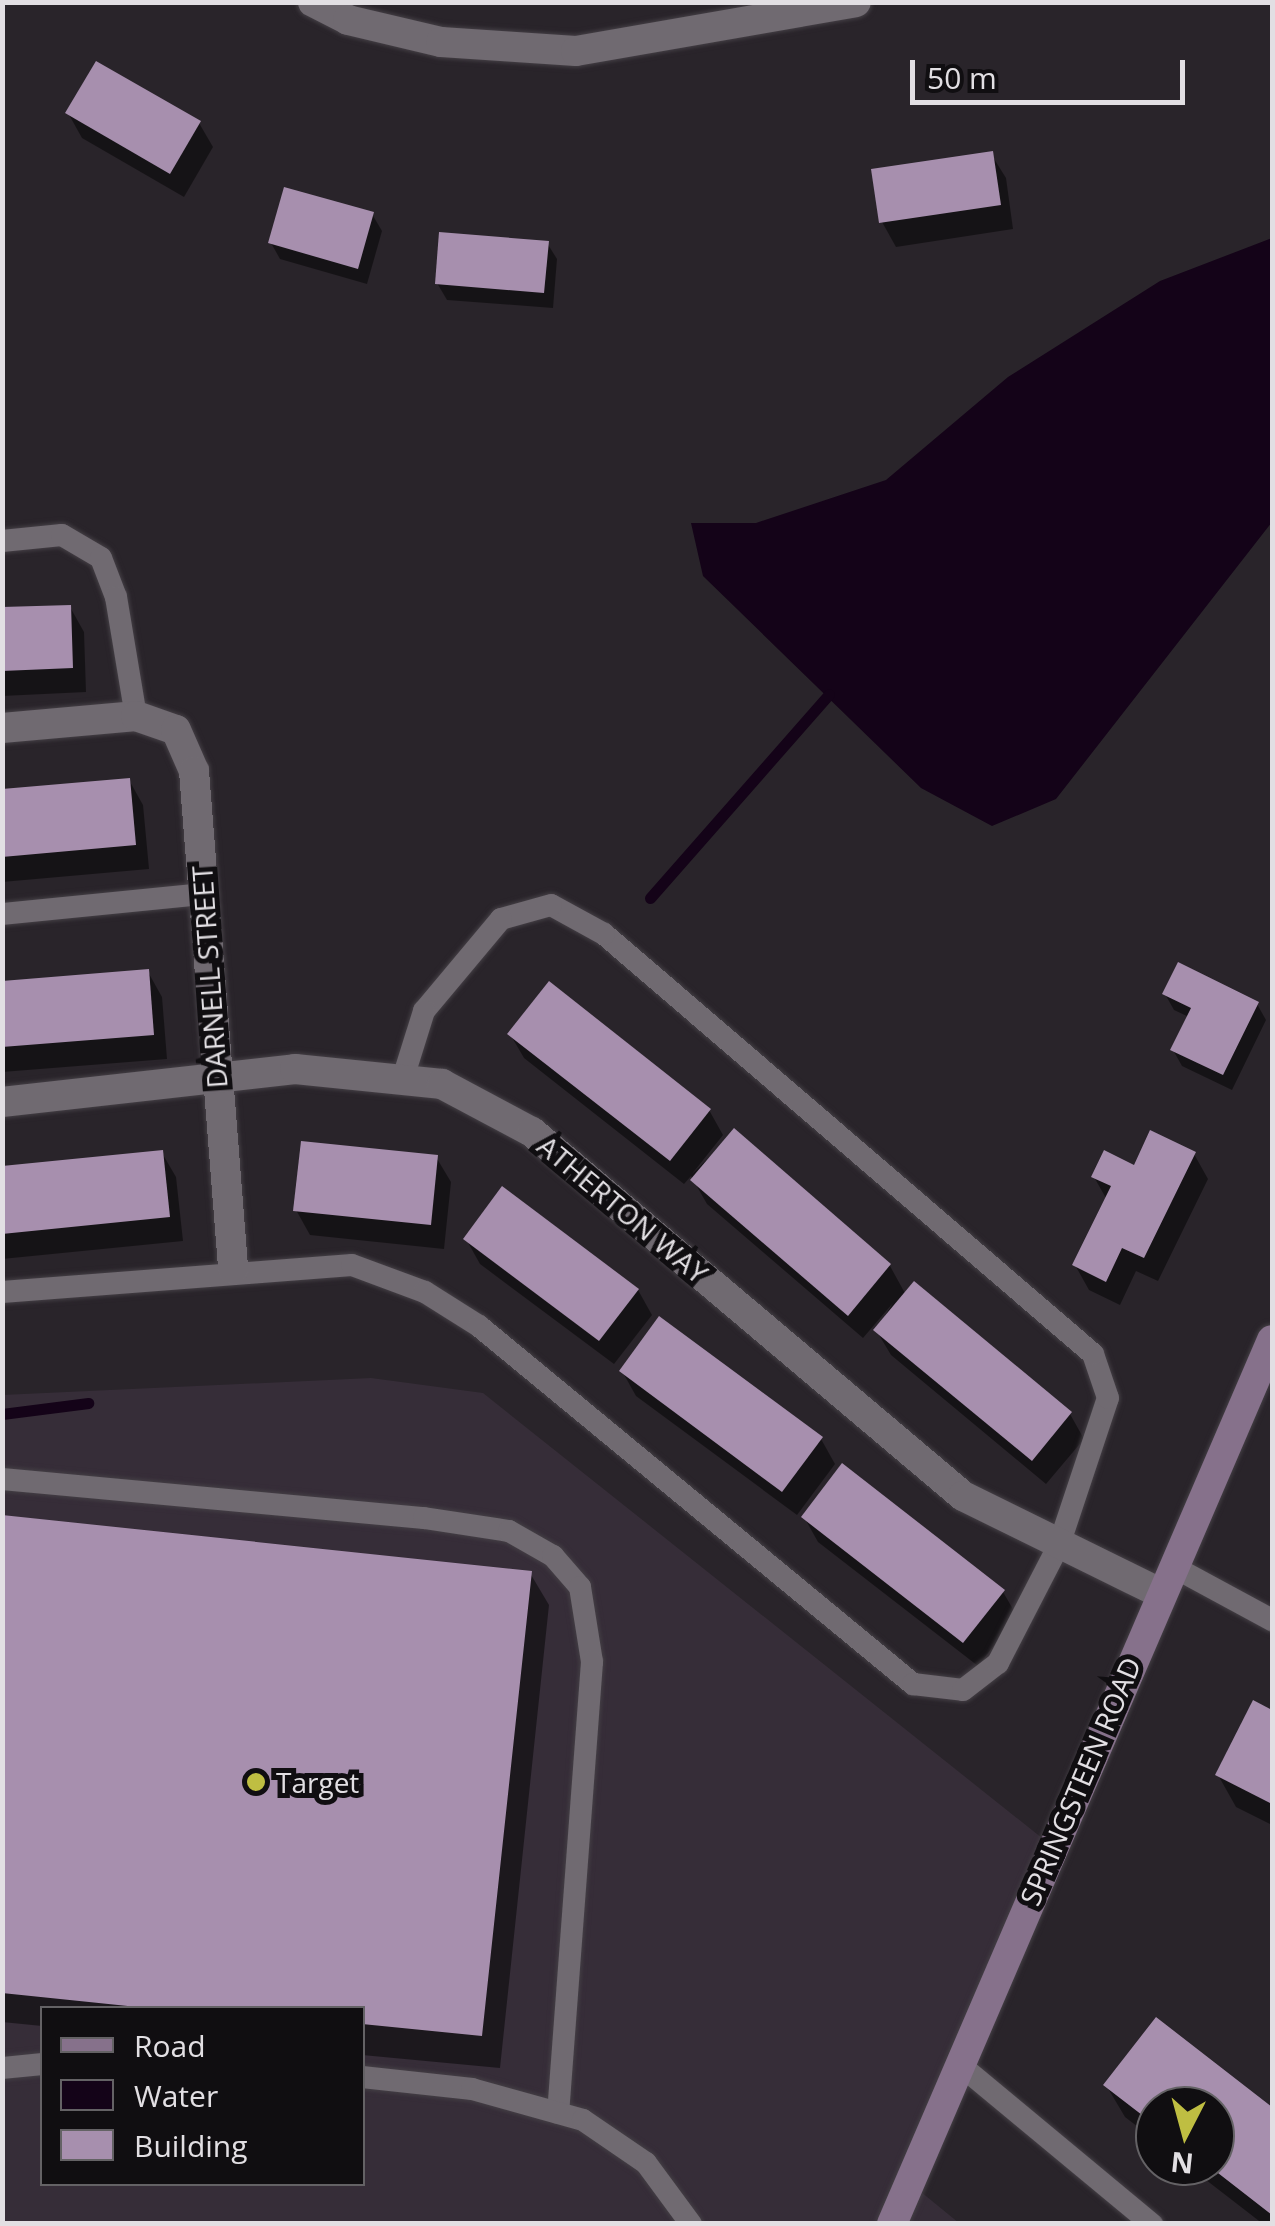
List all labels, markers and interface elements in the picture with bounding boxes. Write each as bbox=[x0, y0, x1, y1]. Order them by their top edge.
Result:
scale bar bbox=[915, 40, 1190, 102]
text: 50 m bbox=[927, 57, 997, 98]
street label: DARNELL STREET bbox=[184, 865, 234, 1089]
street label: ATHERTON WAY bbox=[531, 1128, 715, 1290]
street label: SPRINGSTEEN ROAD bbox=[1013, 1652, 1147, 1910]
place label: Target bbox=[276, 1765, 359, 1799]
marker: Target bbox=[245, 1771, 267, 1793]
legend bbox=[40, 2006, 365, 2186]
text: Road bbox=[134, 2025, 206, 2066]
text: Water bbox=[134, 2075, 218, 2116]
north arrow bbox=[1135, 2086, 1235, 2186]
text: Building bbox=[134, 2125, 248, 2166]
text: N bbox=[1169, 2144, 1195, 2184]

